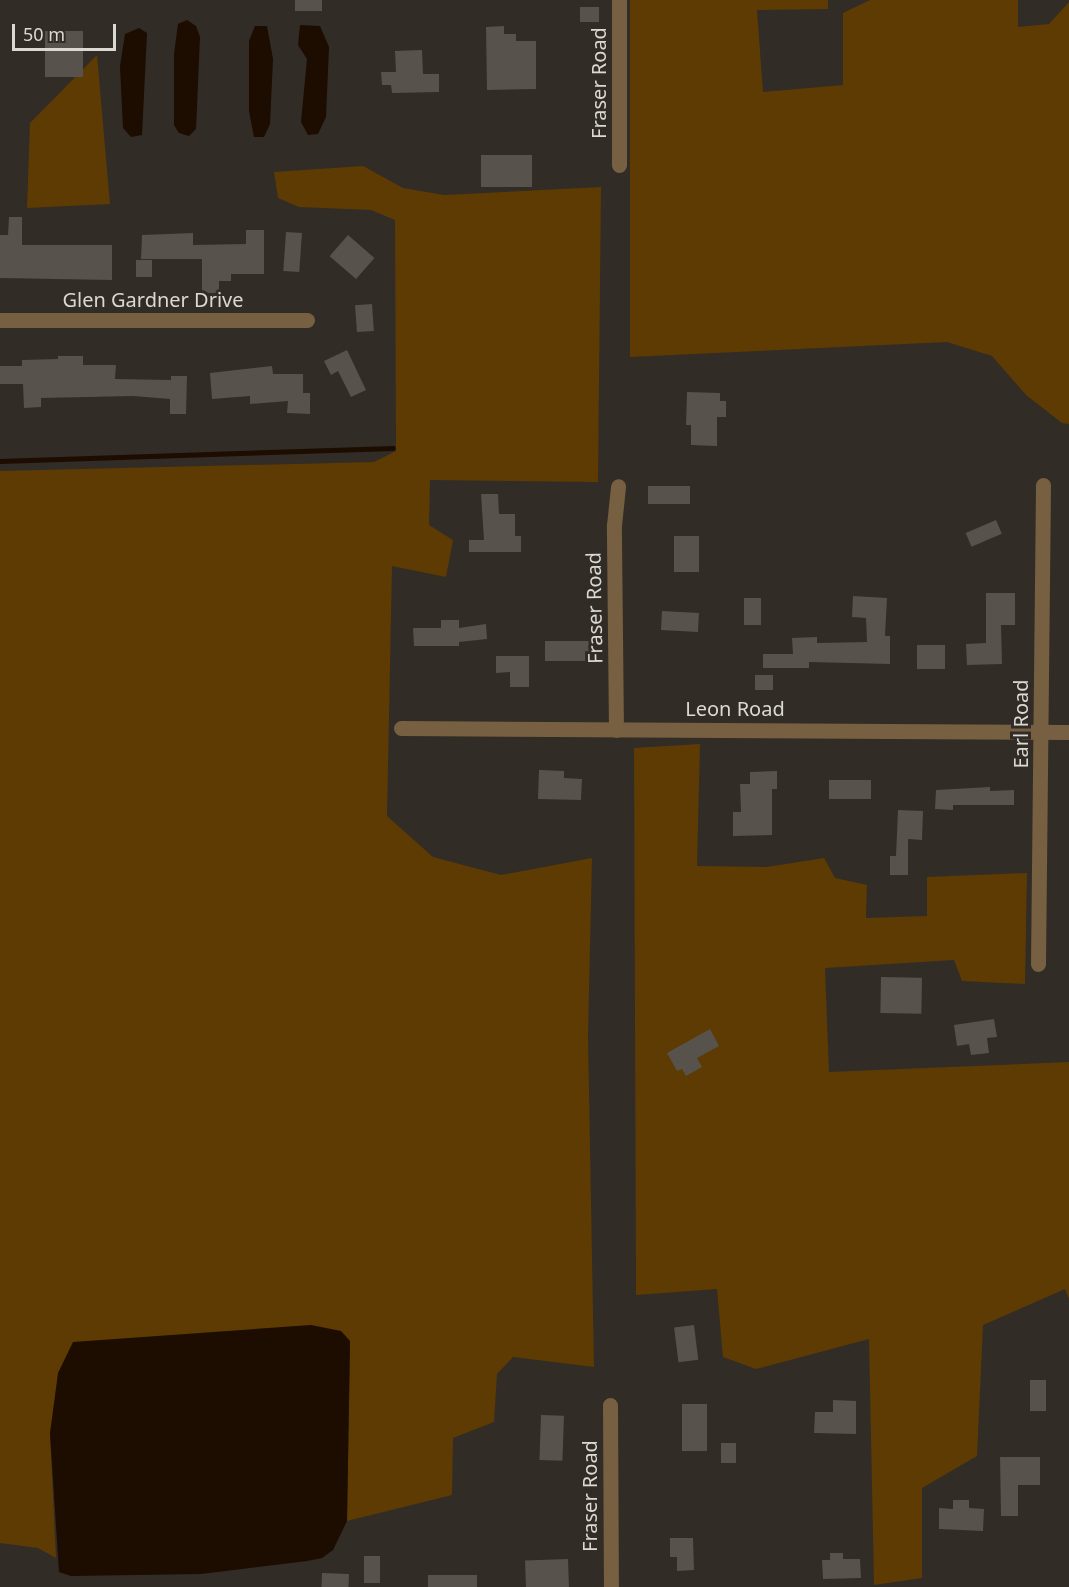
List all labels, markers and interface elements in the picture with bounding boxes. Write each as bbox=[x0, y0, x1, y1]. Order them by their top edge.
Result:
scale bar bbox=[15, 12, 118, 50]
text: 50 m bbox=[23, 22, 65, 46]
street label: Fraser Road bbox=[586, 27, 610, 139]
street label: Glen Gardner Drive bbox=[62, 287, 244, 311]
street label: Fraser Road bbox=[581, 552, 607, 664]
street label: Earl Road bbox=[1008, 679, 1032, 769]
street label: Leon Road bbox=[685, 696, 785, 720]
street label: Fraser Road bbox=[577, 1440, 601, 1552]

